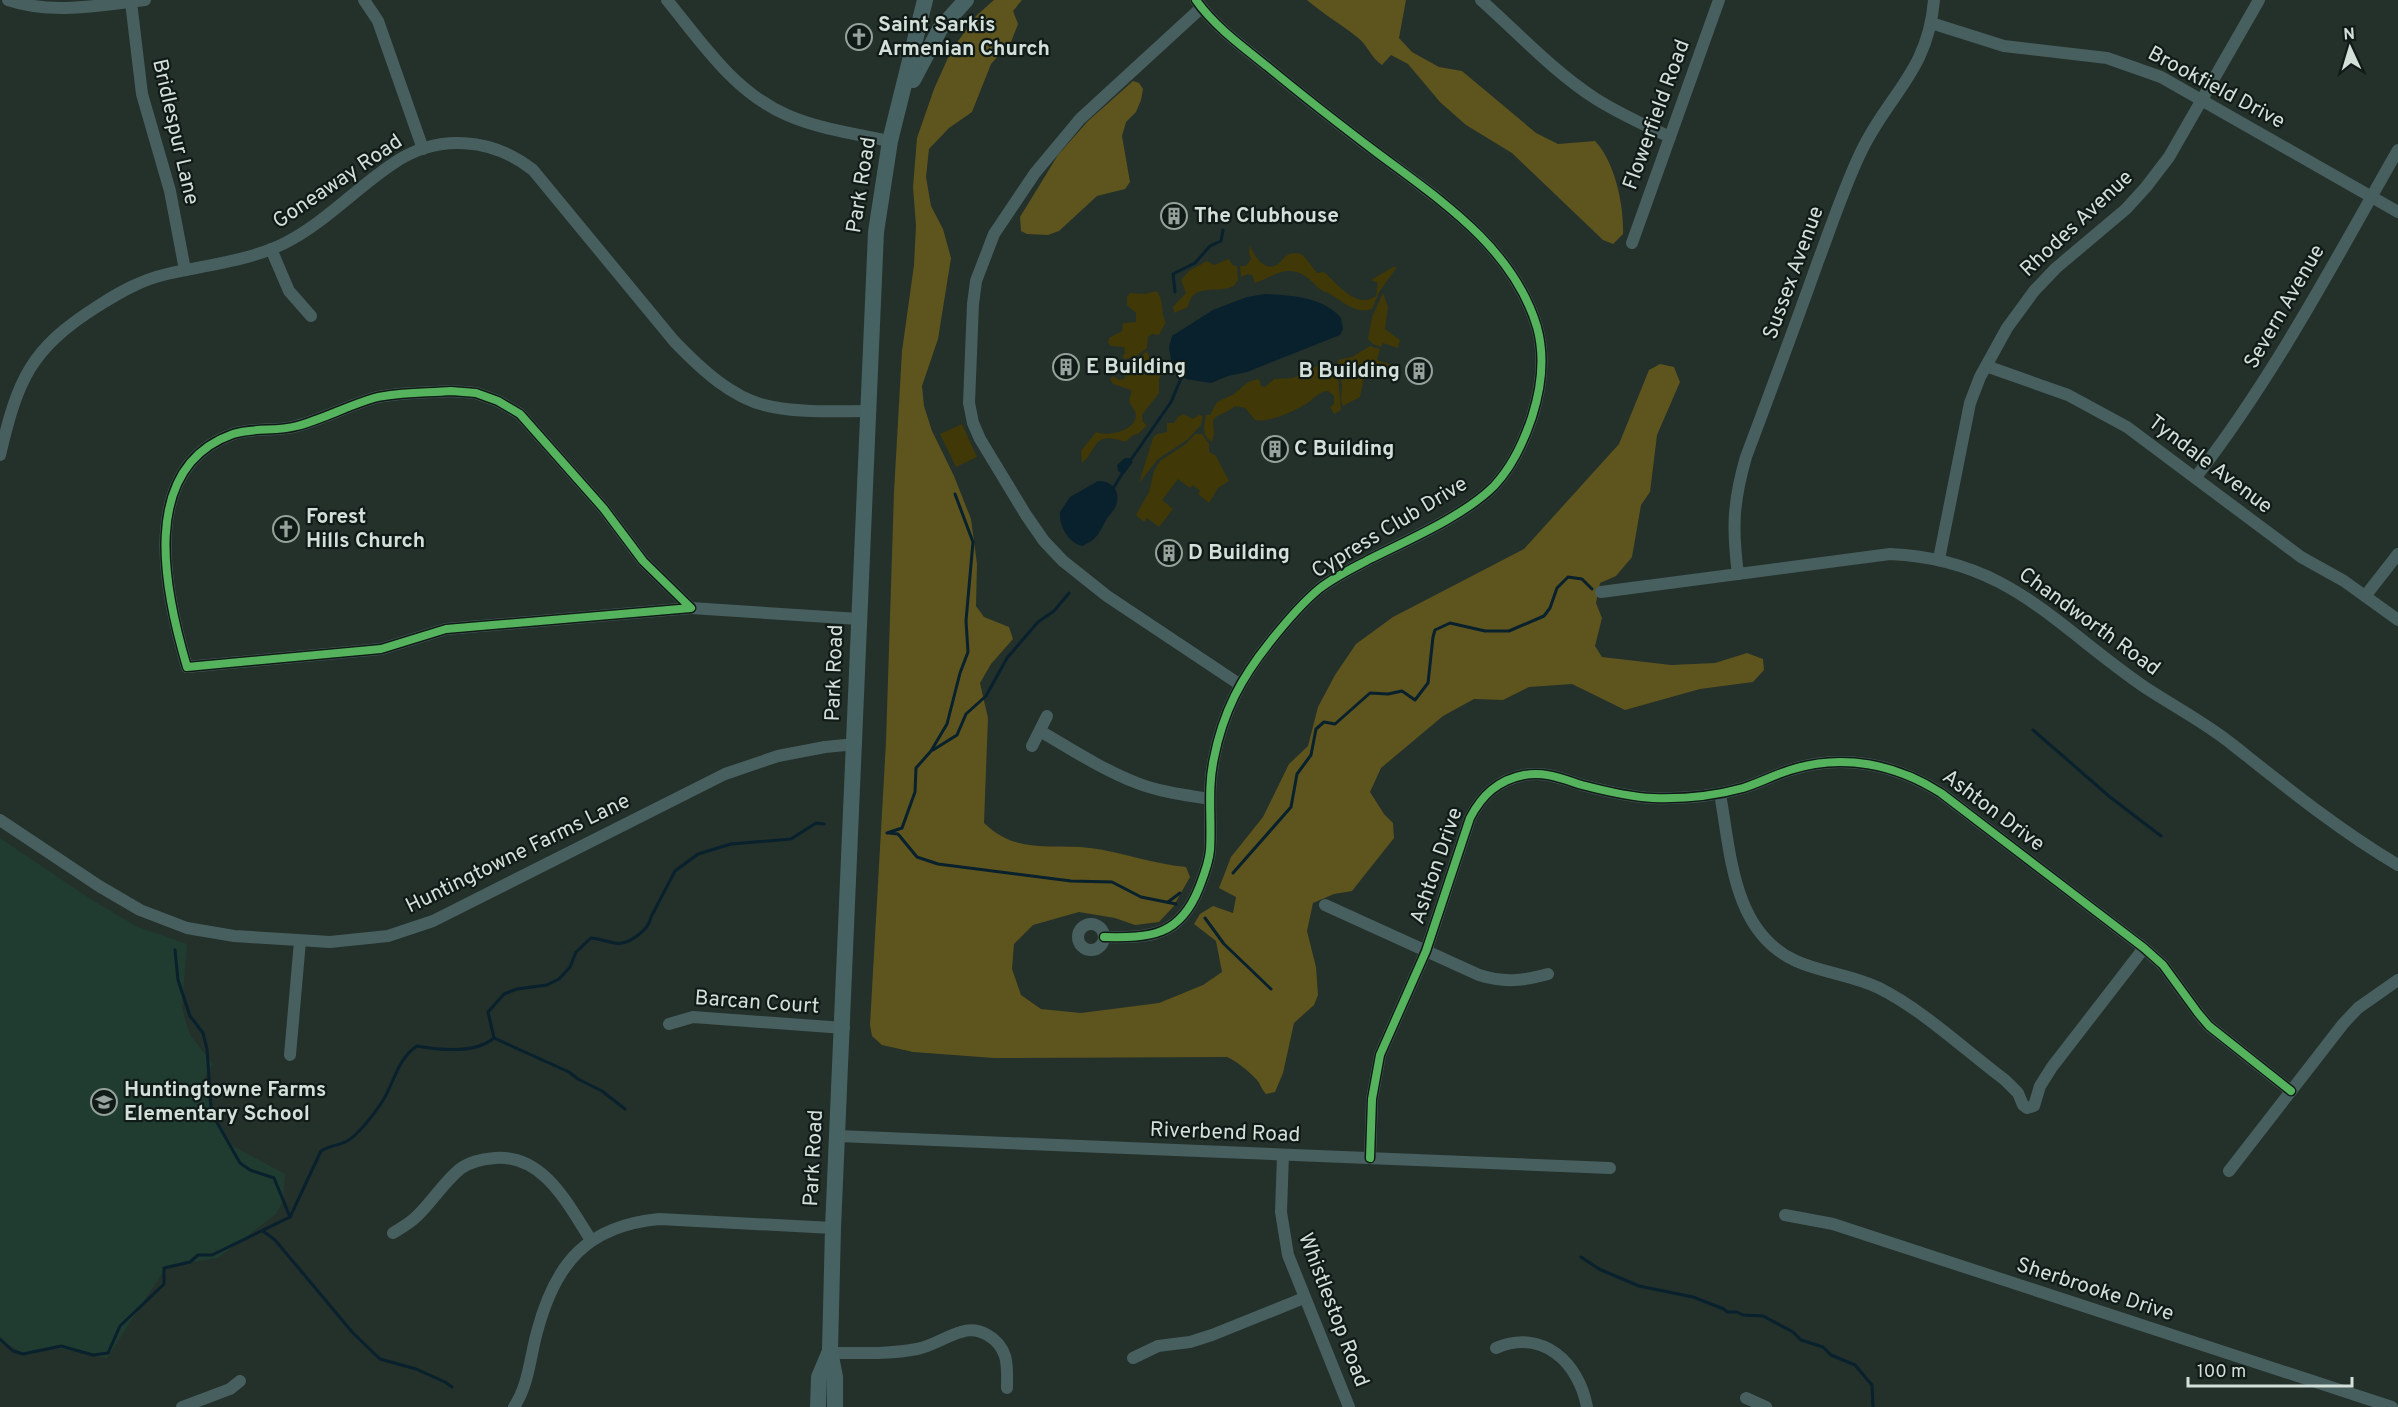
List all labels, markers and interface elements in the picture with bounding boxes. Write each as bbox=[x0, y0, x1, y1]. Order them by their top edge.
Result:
place label: Saint Sarkis Armenian Church bbox=[878, 12, 1050, 63]
north arrow bbox=[2320, 18, 2380, 78]
church icon: Saint Sarkis Armenian Church bbox=[844, 22, 874, 52]
text: N bbox=[2343, 25, 2356, 45]
street label: Flowerfield Road bbox=[1617, 36, 1697, 194]
street label: Brookfield Drive bbox=[2143, 40, 2289, 136]
street label: Bridlespur Lane bbox=[145, 56, 205, 208]
street label: Goneaway Road bbox=[268, 129, 408, 235]
street label: Park Road bbox=[841, 135, 883, 235]
street label: Rhodes Avenue bbox=[2015, 165, 2139, 283]
building icon: The Clubhouse bbox=[1159, 201, 1189, 231]
place label: The Clubhouse bbox=[1194, 203, 1339, 230]
street label: Sussex Avenue bbox=[1757, 203, 1831, 343]
street label: Severn Avenue bbox=[2238, 240, 2332, 374]
building icon: E Building bbox=[1051, 352, 1081, 382]
place label: E Building bbox=[1086, 354, 1186, 381]
building icon: B Building bbox=[1404, 356, 1434, 386]
place label: B Building bbox=[1299, 358, 1400, 385]
street label: Tyndale Avenue bbox=[2142, 409, 2278, 521]
building icon: C Building bbox=[1260, 434, 1290, 464]
place label: C Building bbox=[1294, 436, 1394, 463]
street label: Cypress Club Drive bbox=[1307, 471, 1473, 585]
place label: Forest Hills Church bbox=[306, 504, 425, 555]
church icon: Forest Hills Church bbox=[271, 514, 301, 544]
building icon: D Building bbox=[1154, 538, 1184, 568]
place label: D Building bbox=[1188, 540, 1290, 567]
street label: Chandworth Road bbox=[2013, 562, 2165, 682]
street label: Park Road bbox=[820, 624, 850, 722]
street label: Ashton Drive bbox=[1936, 764, 2050, 858]
street label: Huntingtowne Farms Lane bbox=[401, 788, 635, 920]
street label: Ashton Drive bbox=[1404, 804, 1470, 928]
street label: Barcan Court bbox=[694, 985, 820, 1021]
place label: Huntingtowne Farms Elementary School bbox=[124, 1077, 326, 1128]
school or university icon: Huntingtowne Farms Elementary School bbox=[89, 1087, 119, 1117]
street label: Park Road bbox=[798, 1109, 830, 1207]
street label: Riverbend Road bbox=[1149, 1117, 1301, 1149]
street label: Whistlestop Road bbox=[1291, 1229, 1375, 1391]
street label: Sherbrooke Drive bbox=[2013, 1252, 2177, 1328]
scale bar bbox=[2188, 1350, 2352, 1388]
text: 100 m bbox=[2197, 1361, 2246, 1384]

